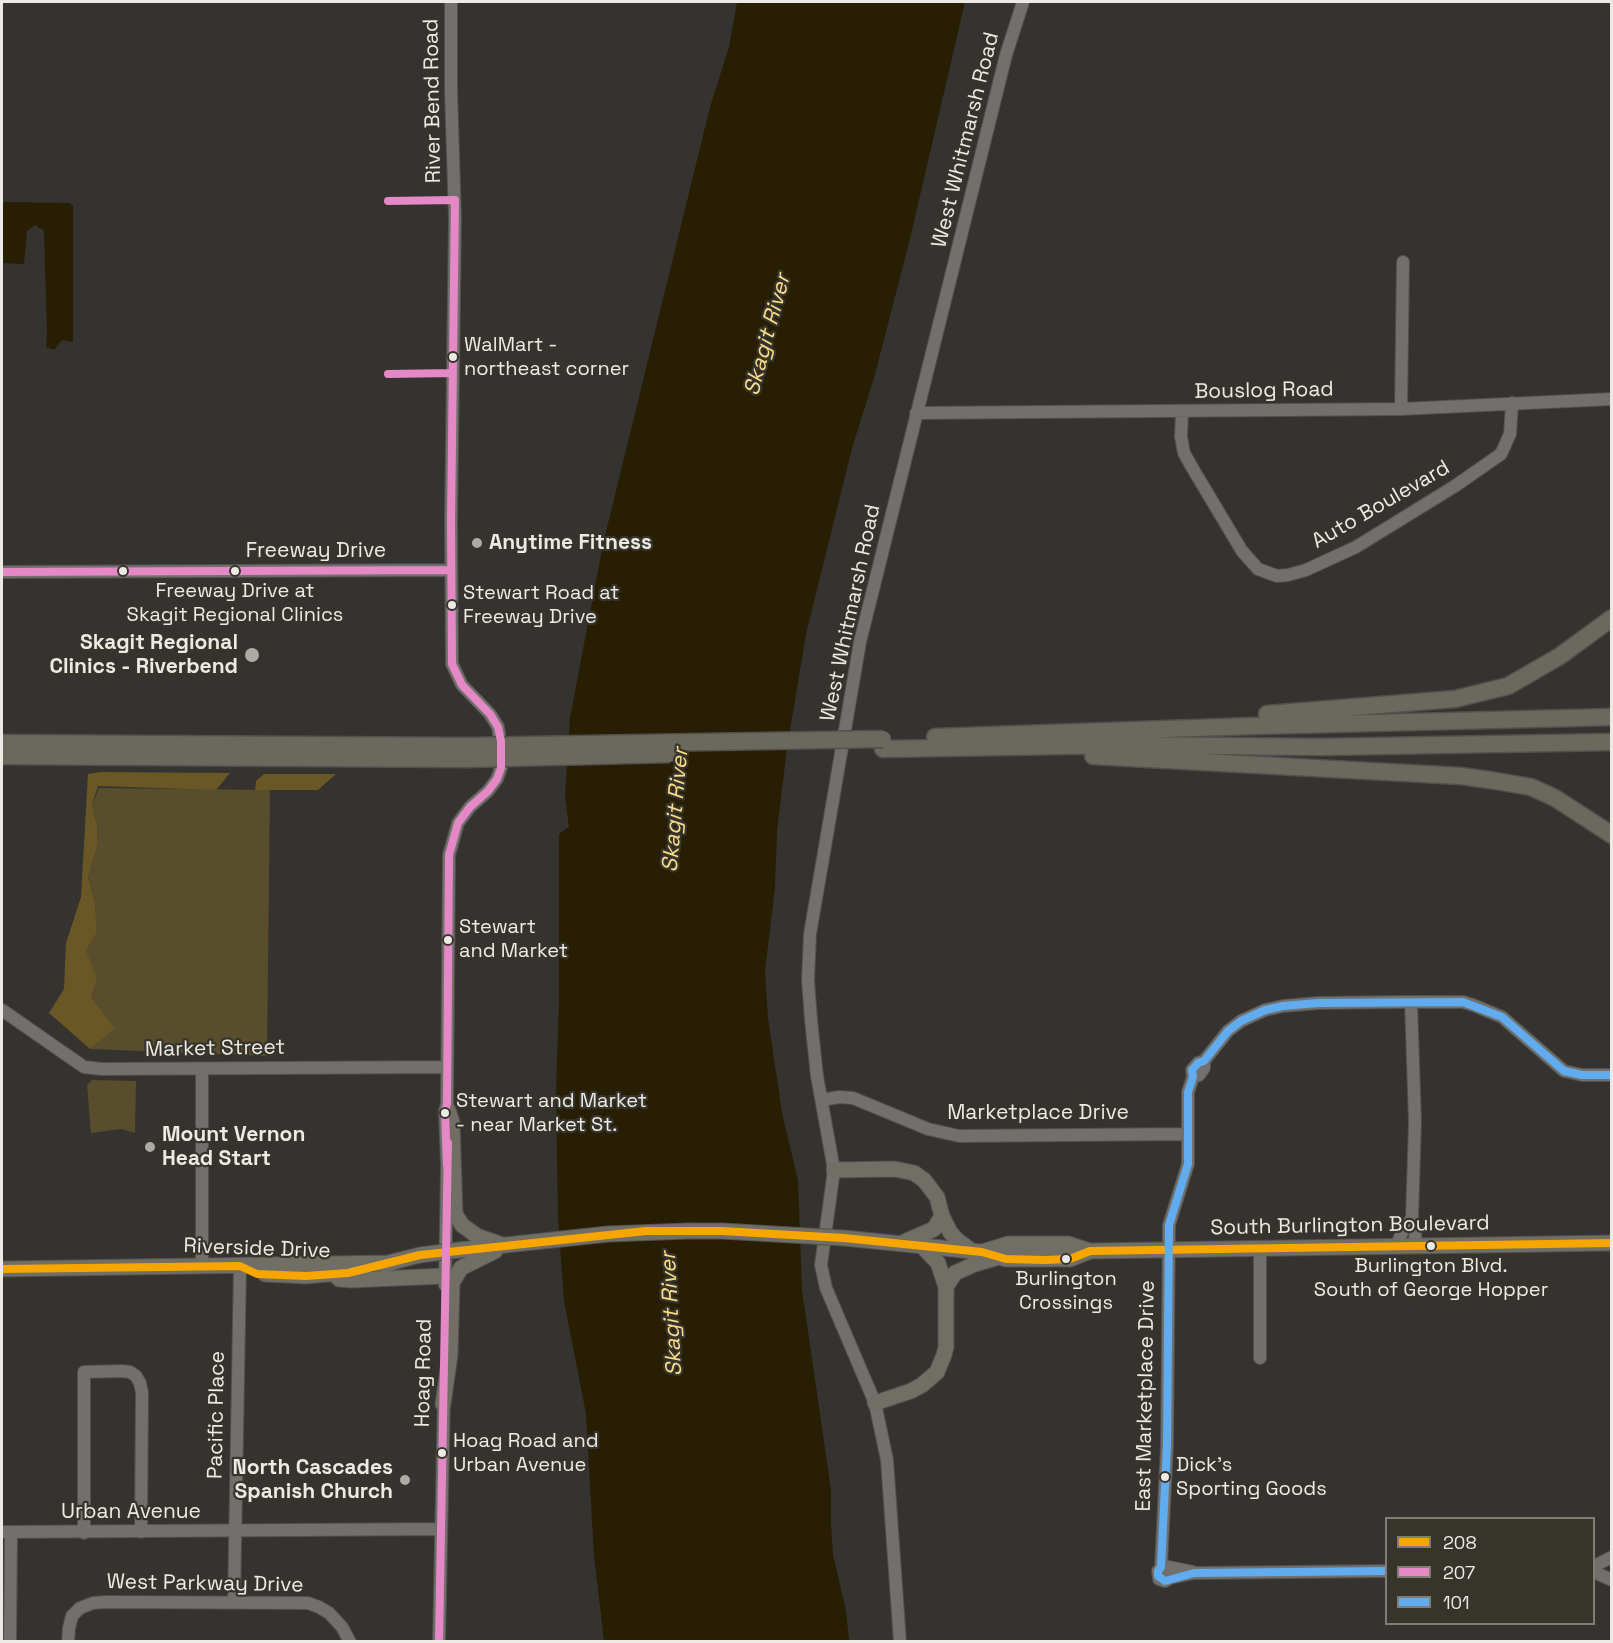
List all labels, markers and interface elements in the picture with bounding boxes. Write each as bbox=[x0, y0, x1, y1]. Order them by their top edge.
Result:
street label: River Bend Road bbox=[419, 18, 447, 184]
street label: West Whitmarsh Road bbox=[927, 30, 1005, 250]
water label: Skagit River bbox=[739, 271, 797, 399]
place label: WalMart - northeast corner bbox=[464, 334, 629, 381]
marker: WalMart - northeast corner bbox=[447, 351, 459, 363]
street label: Bouslog Road bbox=[1194, 377, 1334, 405]
street label: Auto Boulevard bbox=[1308, 455, 1454, 555]
street label: West Whitmarsh Road bbox=[816, 502, 886, 724]
place label: Anytime Fitness bbox=[489, 530, 652, 556]
marker: Anytime Fitness bbox=[470, 536, 484, 550]
street label: Freeway Drive bbox=[246, 538, 386, 564]
unlabelled marker bbox=[117, 565, 129, 577]
marker: Freeway Drive at Skagit Regional Clinics bbox=[229, 565, 241, 577]
place label: Freeway Drive at Skagit Regional Clinics bbox=[127, 580, 343, 627]
place label: Stewart Road at Freeway Drive bbox=[463, 582, 619, 629]
marker: Stewart Road at Freeway Drive bbox=[446, 599, 458, 611]
place label: Skagit Regional Clinics - Riverbend bbox=[49, 630, 238, 680]
marker: Skagit Regional Clinics - Riverbend bbox=[243, 646, 261, 664]
water label: Skagit River bbox=[657, 747, 695, 873]
place label: Stewart and Market bbox=[459, 916, 568, 963]
marker: Stewart and Market bbox=[442, 934, 454, 946]
street label: Market Street bbox=[145, 1035, 285, 1063]
place label: Stewart and Market - near Market St. bbox=[456, 1090, 647, 1137]
street label: Marketplace Drive bbox=[947, 1100, 1129, 1126]
marker: Stewart and Market - near Market St. bbox=[439, 1107, 451, 1119]
place label: Mount Vernon Head Start bbox=[162, 1122, 305, 1172]
marker: Mount Vernon Head Start bbox=[143, 1140, 157, 1154]
street label: South Burlington Boulevard bbox=[1210, 1211, 1490, 1241]
street label: Riverside Drive bbox=[183, 1234, 331, 1264]
marker: Burlington Blvd. South of George Hopper bbox=[1425, 1240, 1437, 1252]
water label: Skagit River bbox=[656, 1251, 688, 1377]
marker: Burlington Crossings bbox=[1060, 1253, 1072, 1265]
place label: Burlington Blvd. South of George Hopper bbox=[1314, 1255, 1548, 1302]
place label: Burlington Crossings bbox=[1015, 1268, 1117, 1315]
street label: East Marketplace Drive bbox=[1131, 1280, 1161, 1512]
street label: Hoag Road bbox=[410, 1318, 438, 1428]
street label: Pacific Place bbox=[203, 1351, 231, 1479]
place label: Hoag Road and Urban Avenue bbox=[453, 1430, 599, 1477]
marker: Hoag Road and Urban Avenue bbox=[436, 1447, 448, 1459]
place label: Dick's Sporting Goods bbox=[1176, 1454, 1327, 1501]
place label: North Cascades Spanish Church bbox=[233, 1455, 393, 1505]
marker: Dick's Sporting Goods bbox=[1159, 1471, 1171, 1483]
marker: North Cascades Spanish Church bbox=[398, 1473, 412, 1487]
street label: Urban Avenue bbox=[61, 1499, 201, 1525]
legend bbox=[1385, 1517, 1595, 1625]
text: 208 bbox=[1443, 1531, 1477, 1554]
text: 207 bbox=[1443, 1561, 1475, 1584]
street label: West Parkway Drive bbox=[106, 1570, 304, 1598]
text: 101 bbox=[1443, 1591, 1470, 1614]

